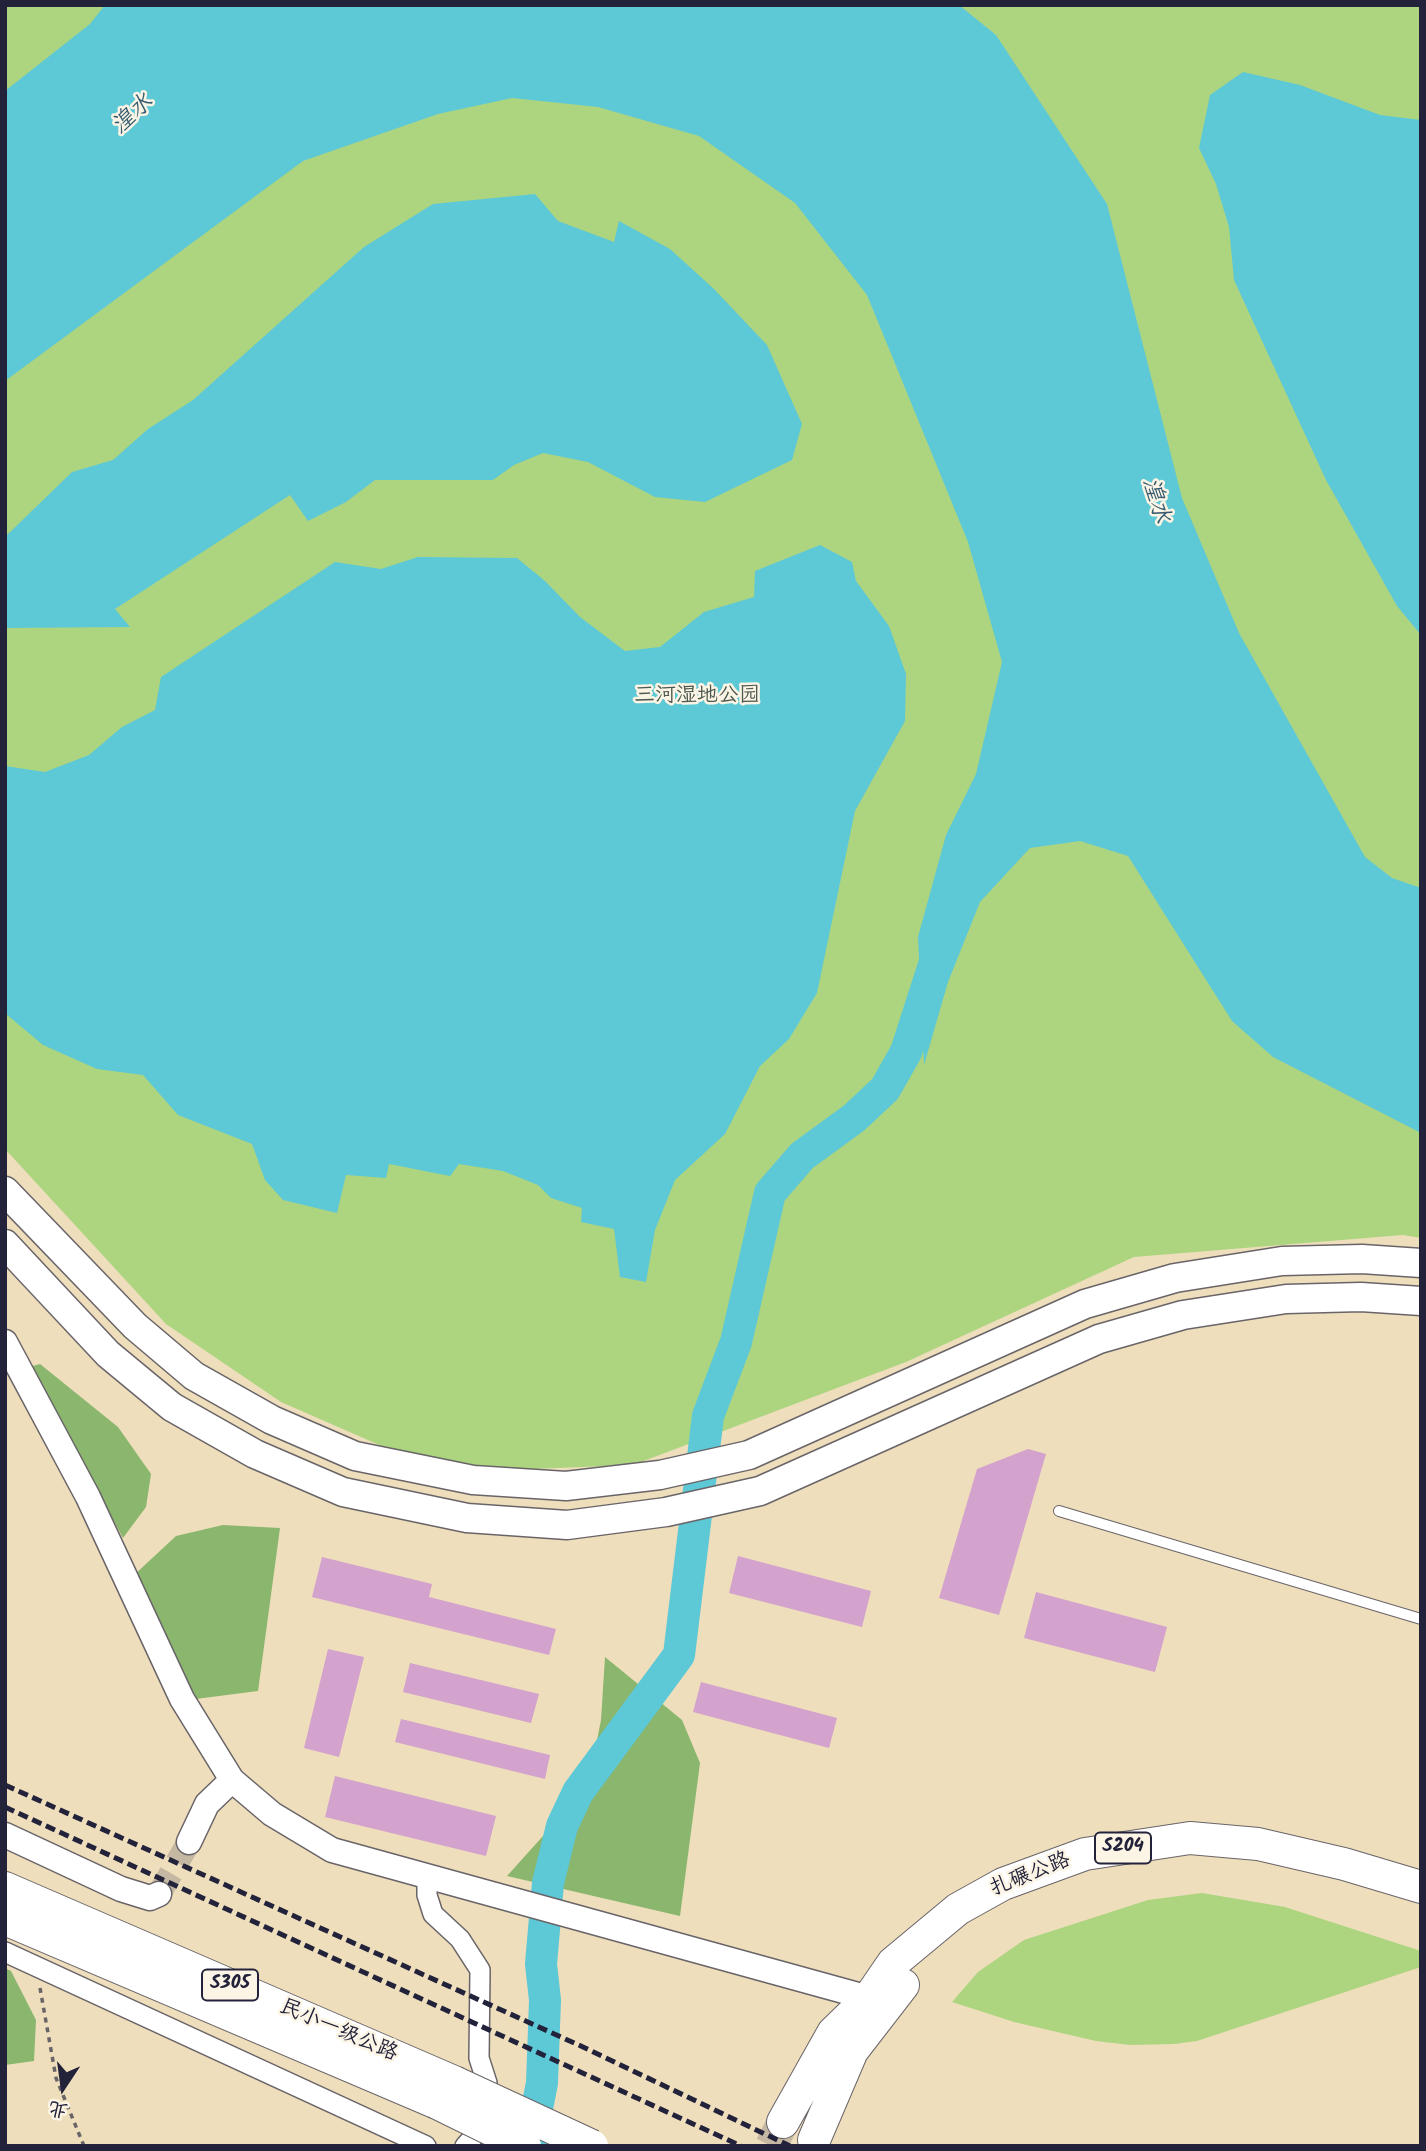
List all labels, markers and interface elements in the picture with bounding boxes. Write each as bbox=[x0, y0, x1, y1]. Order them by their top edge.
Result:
water label: 湟水 bbox=[108, 90, 160, 142]
water label: 湟水 bbox=[1134, 475, 1174, 527]
park label: 三河湿地公园 bbox=[634, 684, 760, 710]
road number: S204 bbox=[1095, 1832, 1151, 1864]
street label: 扎碾公路 bbox=[987, 1849, 1075, 1903]
road number: S305 bbox=[202, 1969, 258, 2000]
street label: 民小一级公路 bbox=[275, 1996, 401, 2068]
north arrow bbox=[28, 2053, 98, 2123]
text: 北 bbox=[46, 2092, 71, 2125]

